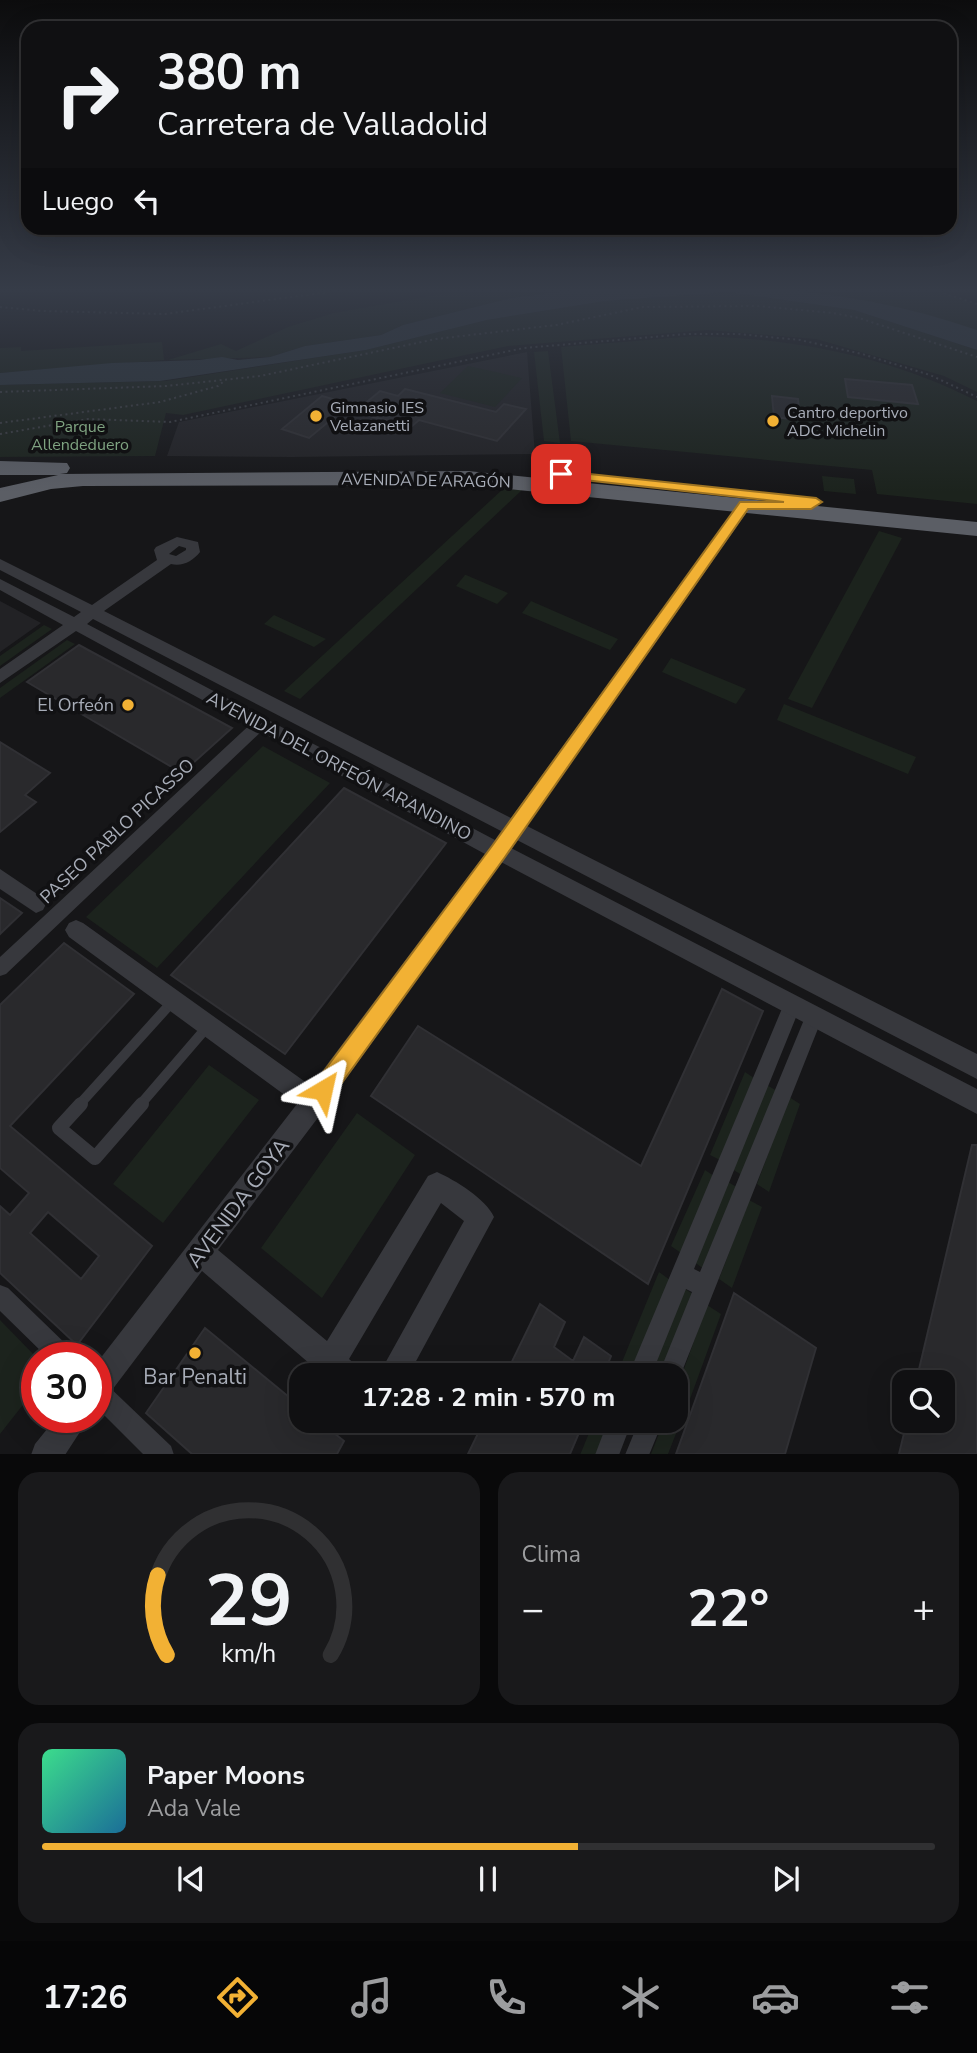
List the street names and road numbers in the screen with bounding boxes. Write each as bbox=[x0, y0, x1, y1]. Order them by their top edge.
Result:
street label: AVENIDA DE ARAGÓN bbox=[341, 469, 511, 493]
street label: AVENIDA DEL ORFEÓN ARANDINO bbox=[202, 686, 476, 846]
street label: PASEO PABLO PICASSO bbox=[35, 753, 199, 909]
street label: AVENIDA GOYA bbox=[180, 1133, 296, 1273]

